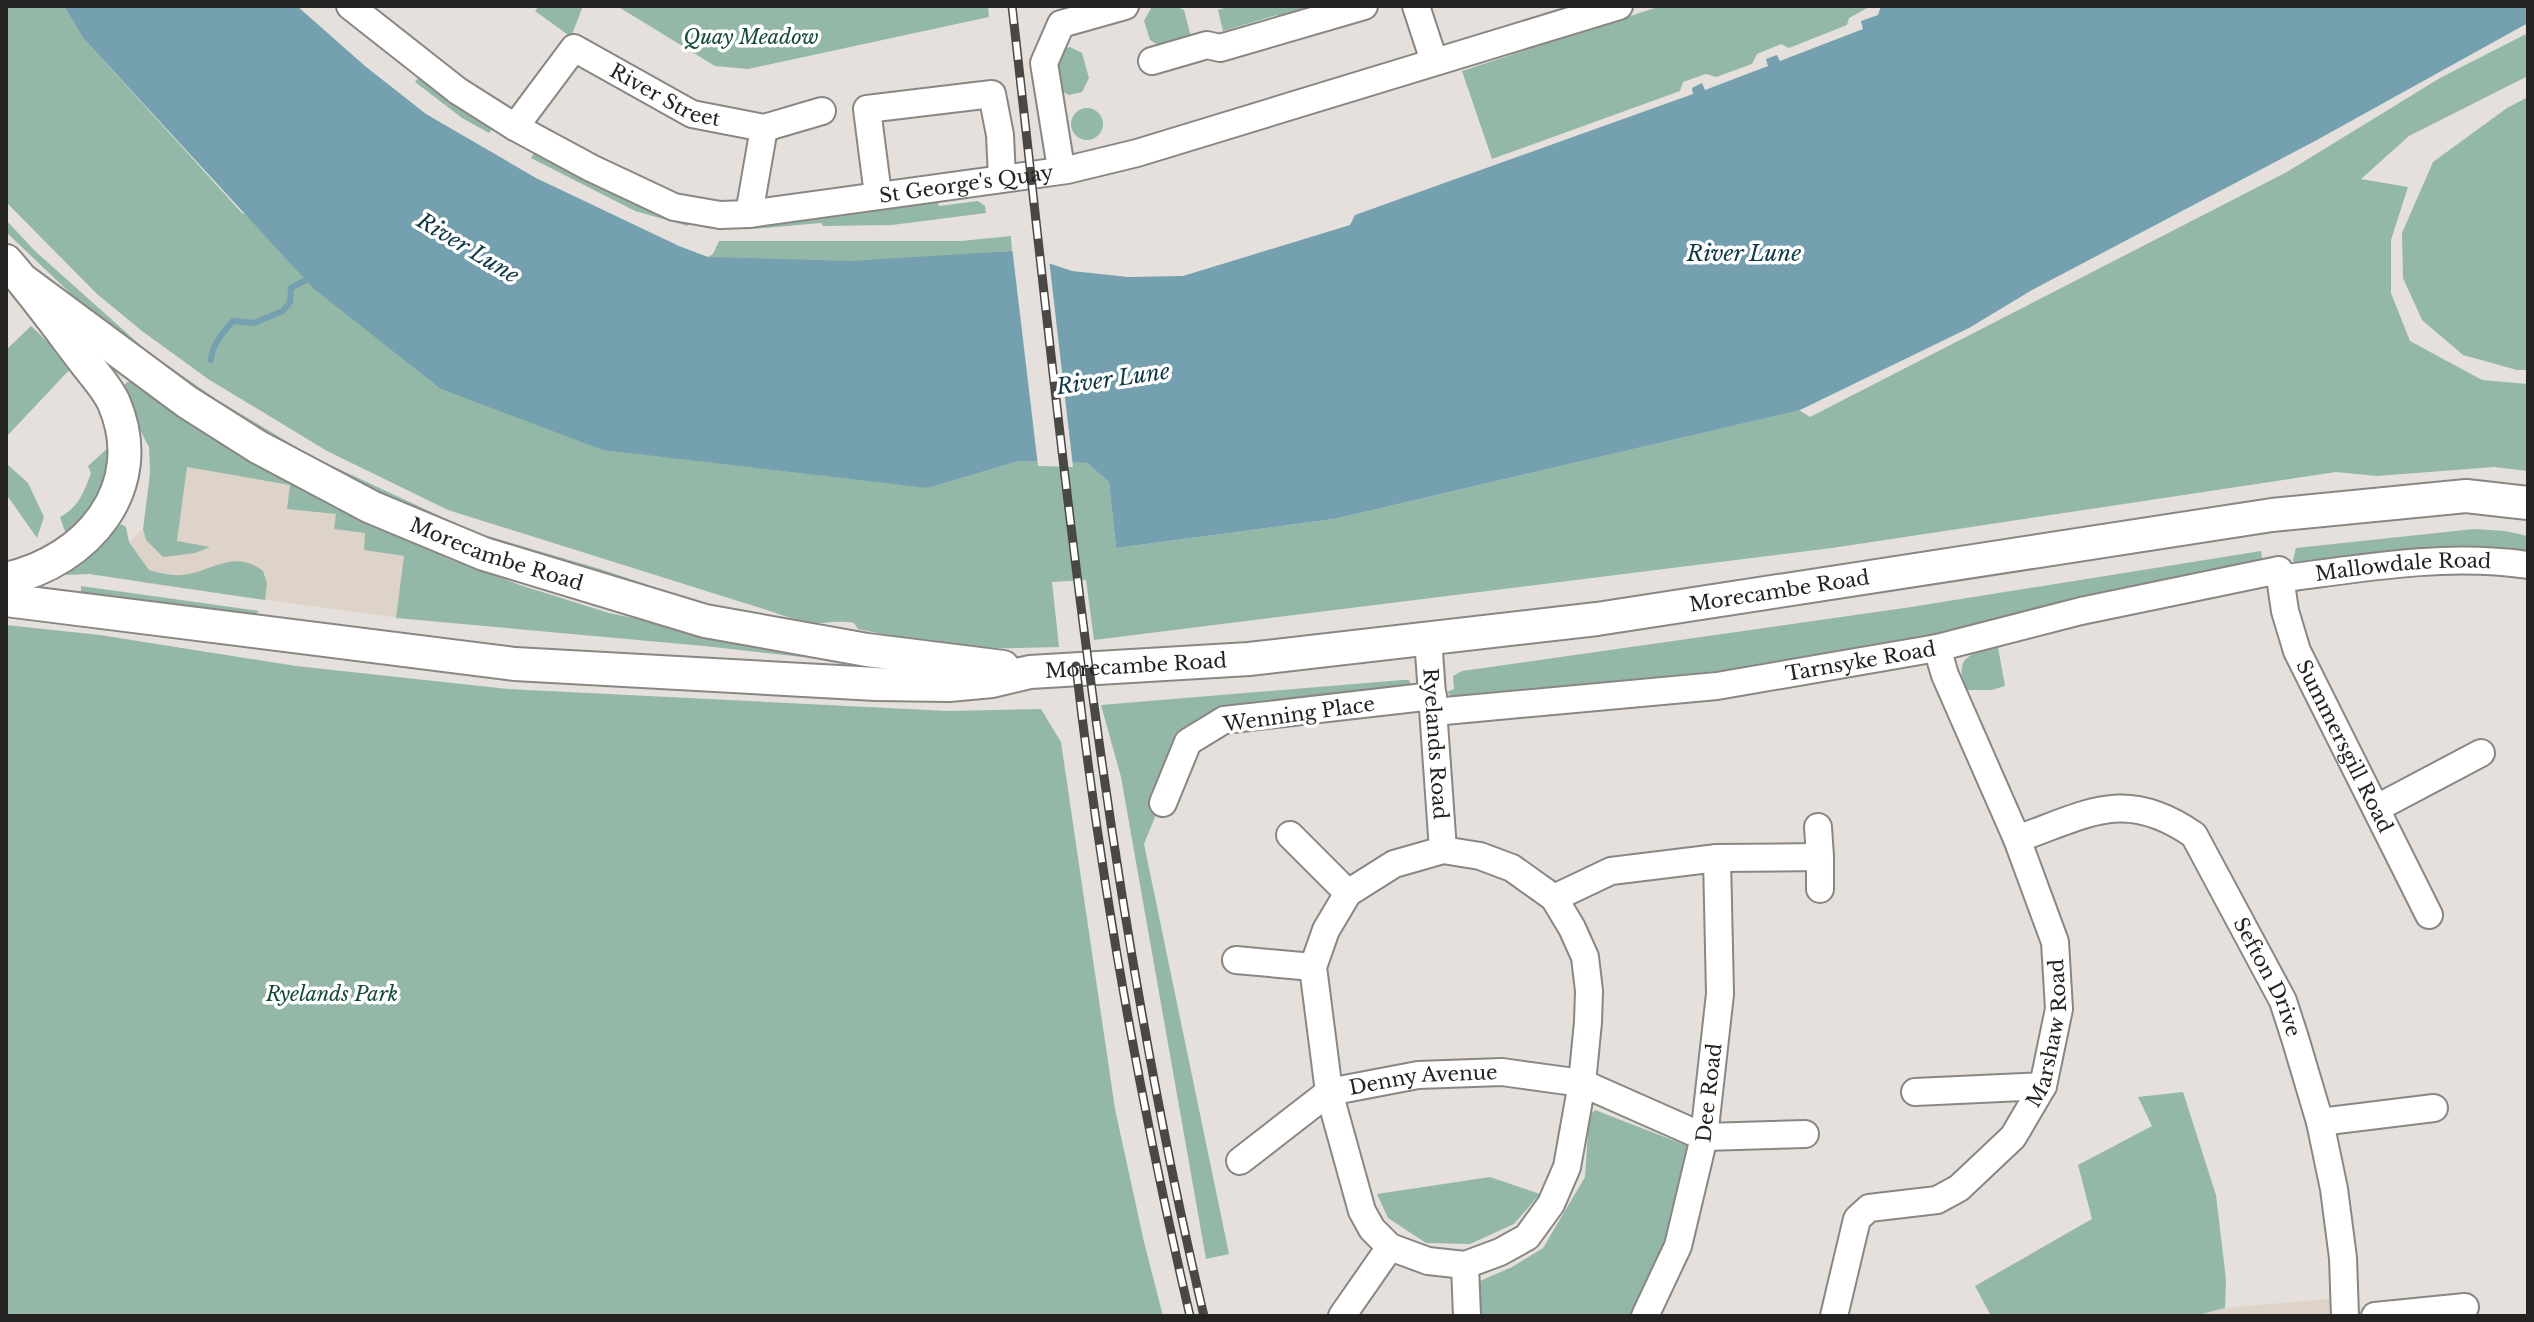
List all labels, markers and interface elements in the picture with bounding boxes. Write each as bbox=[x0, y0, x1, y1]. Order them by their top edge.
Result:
park label: Quay Meadow bbox=[684, 25, 819, 49]
street label: River Street bbox=[606, 59, 723, 131]
street label: St George's Quay bbox=[878, 160, 1055, 208]
water label: River Lune bbox=[411, 206, 524, 289]
water label: River Lune bbox=[1686, 240, 1801, 267]
water label: River Lune bbox=[1054, 358, 1172, 400]
street label: Morecambe Road bbox=[406, 513, 586, 595]
street label: Mallowdale Road bbox=[2314, 549, 2492, 586]
street label: Morecambe Road bbox=[1688, 565, 1871, 617]
street label: Tarnsyke Road bbox=[1784, 636, 1938, 686]
street label: Morecambe Road bbox=[1044, 648, 1228, 683]
street label: Summersgill Road bbox=[2291, 656, 2398, 837]
street label: Ryelands Road bbox=[1418, 667, 1453, 820]
street label: Wenning Place bbox=[1221, 691, 1376, 737]
street label: Sefton Drive bbox=[2228, 913, 2306, 1040]
street label: Marshaw Road bbox=[2021, 958, 2071, 1112]
park label: Ryelands Park bbox=[265, 982, 398, 1006]
street label: Dee Road bbox=[1691, 1042, 1726, 1144]
street label: Denny Avenue bbox=[1347, 1060, 1498, 1100]

